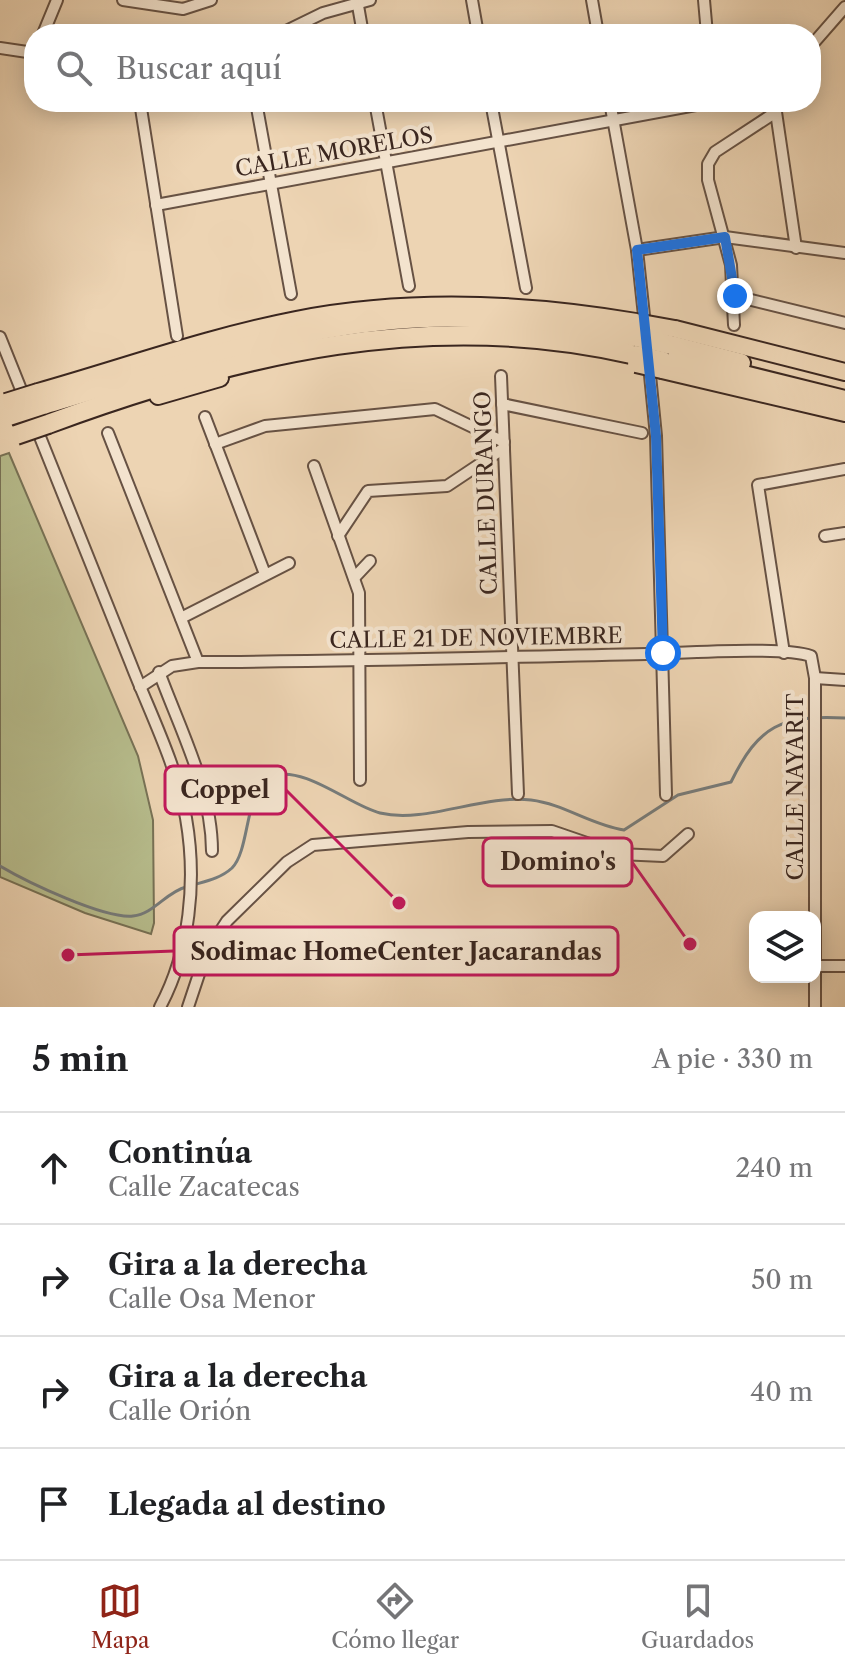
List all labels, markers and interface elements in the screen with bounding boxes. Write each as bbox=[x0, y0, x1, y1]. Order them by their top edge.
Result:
search box bbox=[24, 24, 821, 112]
icon: search bbox=[52, 46, 96, 90]
text: Buscar aquí bbox=[116, 50, 282, 87]
street label: CALLE MORELOS bbox=[233, 121, 435, 183]
route end bbox=[717, 278, 753, 314]
street label: CALLE DURANGO bbox=[469, 391, 503, 595]
street label: CALLE 21 DE NOVIEMBRE bbox=[329, 622, 623, 654]
route start bbox=[645, 635, 681, 671]
street label: CALLE NAYARIT bbox=[782, 693, 809, 880]
callout: Coppel bbox=[165, 766, 286, 814]
text: Coppel bbox=[180, 775, 270, 804]
callout: Domino's bbox=[483, 838, 632, 886]
text: Domino's bbox=[500, 847, 616, 876]
map controls bbox=[749, 911, 821, 983]
button: layers bbox=[749, 911, 821, 983]
callout: Sodimac HomeCenter Jacarandas bbox=[174, 927, 618, 975]
text: Sodimac HomeCenter Jacarandas bbox=[190, 937, 602, 966]
text: 5 min bbox=[32, 1038, 129, 1080]
text: A pie · 330 m bbox=[652, 1043, 813, 1075]
text: Continúa bbox=[108, 1134, 252, 1171]
icon: ahead bbox=[32, 1146, 76, 1190]
text: 240 m bbox=[735, 1152, 813, 1184]
text: Calle Zacatecas bbox=[108, 1171, 300, 1203]
text: Gira a la derecha bbox=[108, 1246, 367, 1283]
icon: right bbox=[32, 1258, 76, 1302]
text: 50 m bbox=[751, 1264, 813, 1296]
text: Calle Osa Menor bbox=[108, 1283, 315, 1315]
text: Gira a la derecha bbox=[108, 1358, 367, 1395]
icon: right bbox=[32, 1370, 76, 1414]
text: 40 m bbox=[750, 1376, 813, 1408]
text: Calle Orión bbox=[108, 1395, 251, 1427]
icon: arrive bbox=[32, 1482, 76, 1526]
text: Llegada al destino bbox=[108, 1486, 386, 1523]
tab: Mapa bbox=[91, 1579, 150, 1654]
tab: Cómo llegar bbox=[331, 1579, 459, 1654]
tab: Guardados bbox=[641, 1579, 754, 1654]

